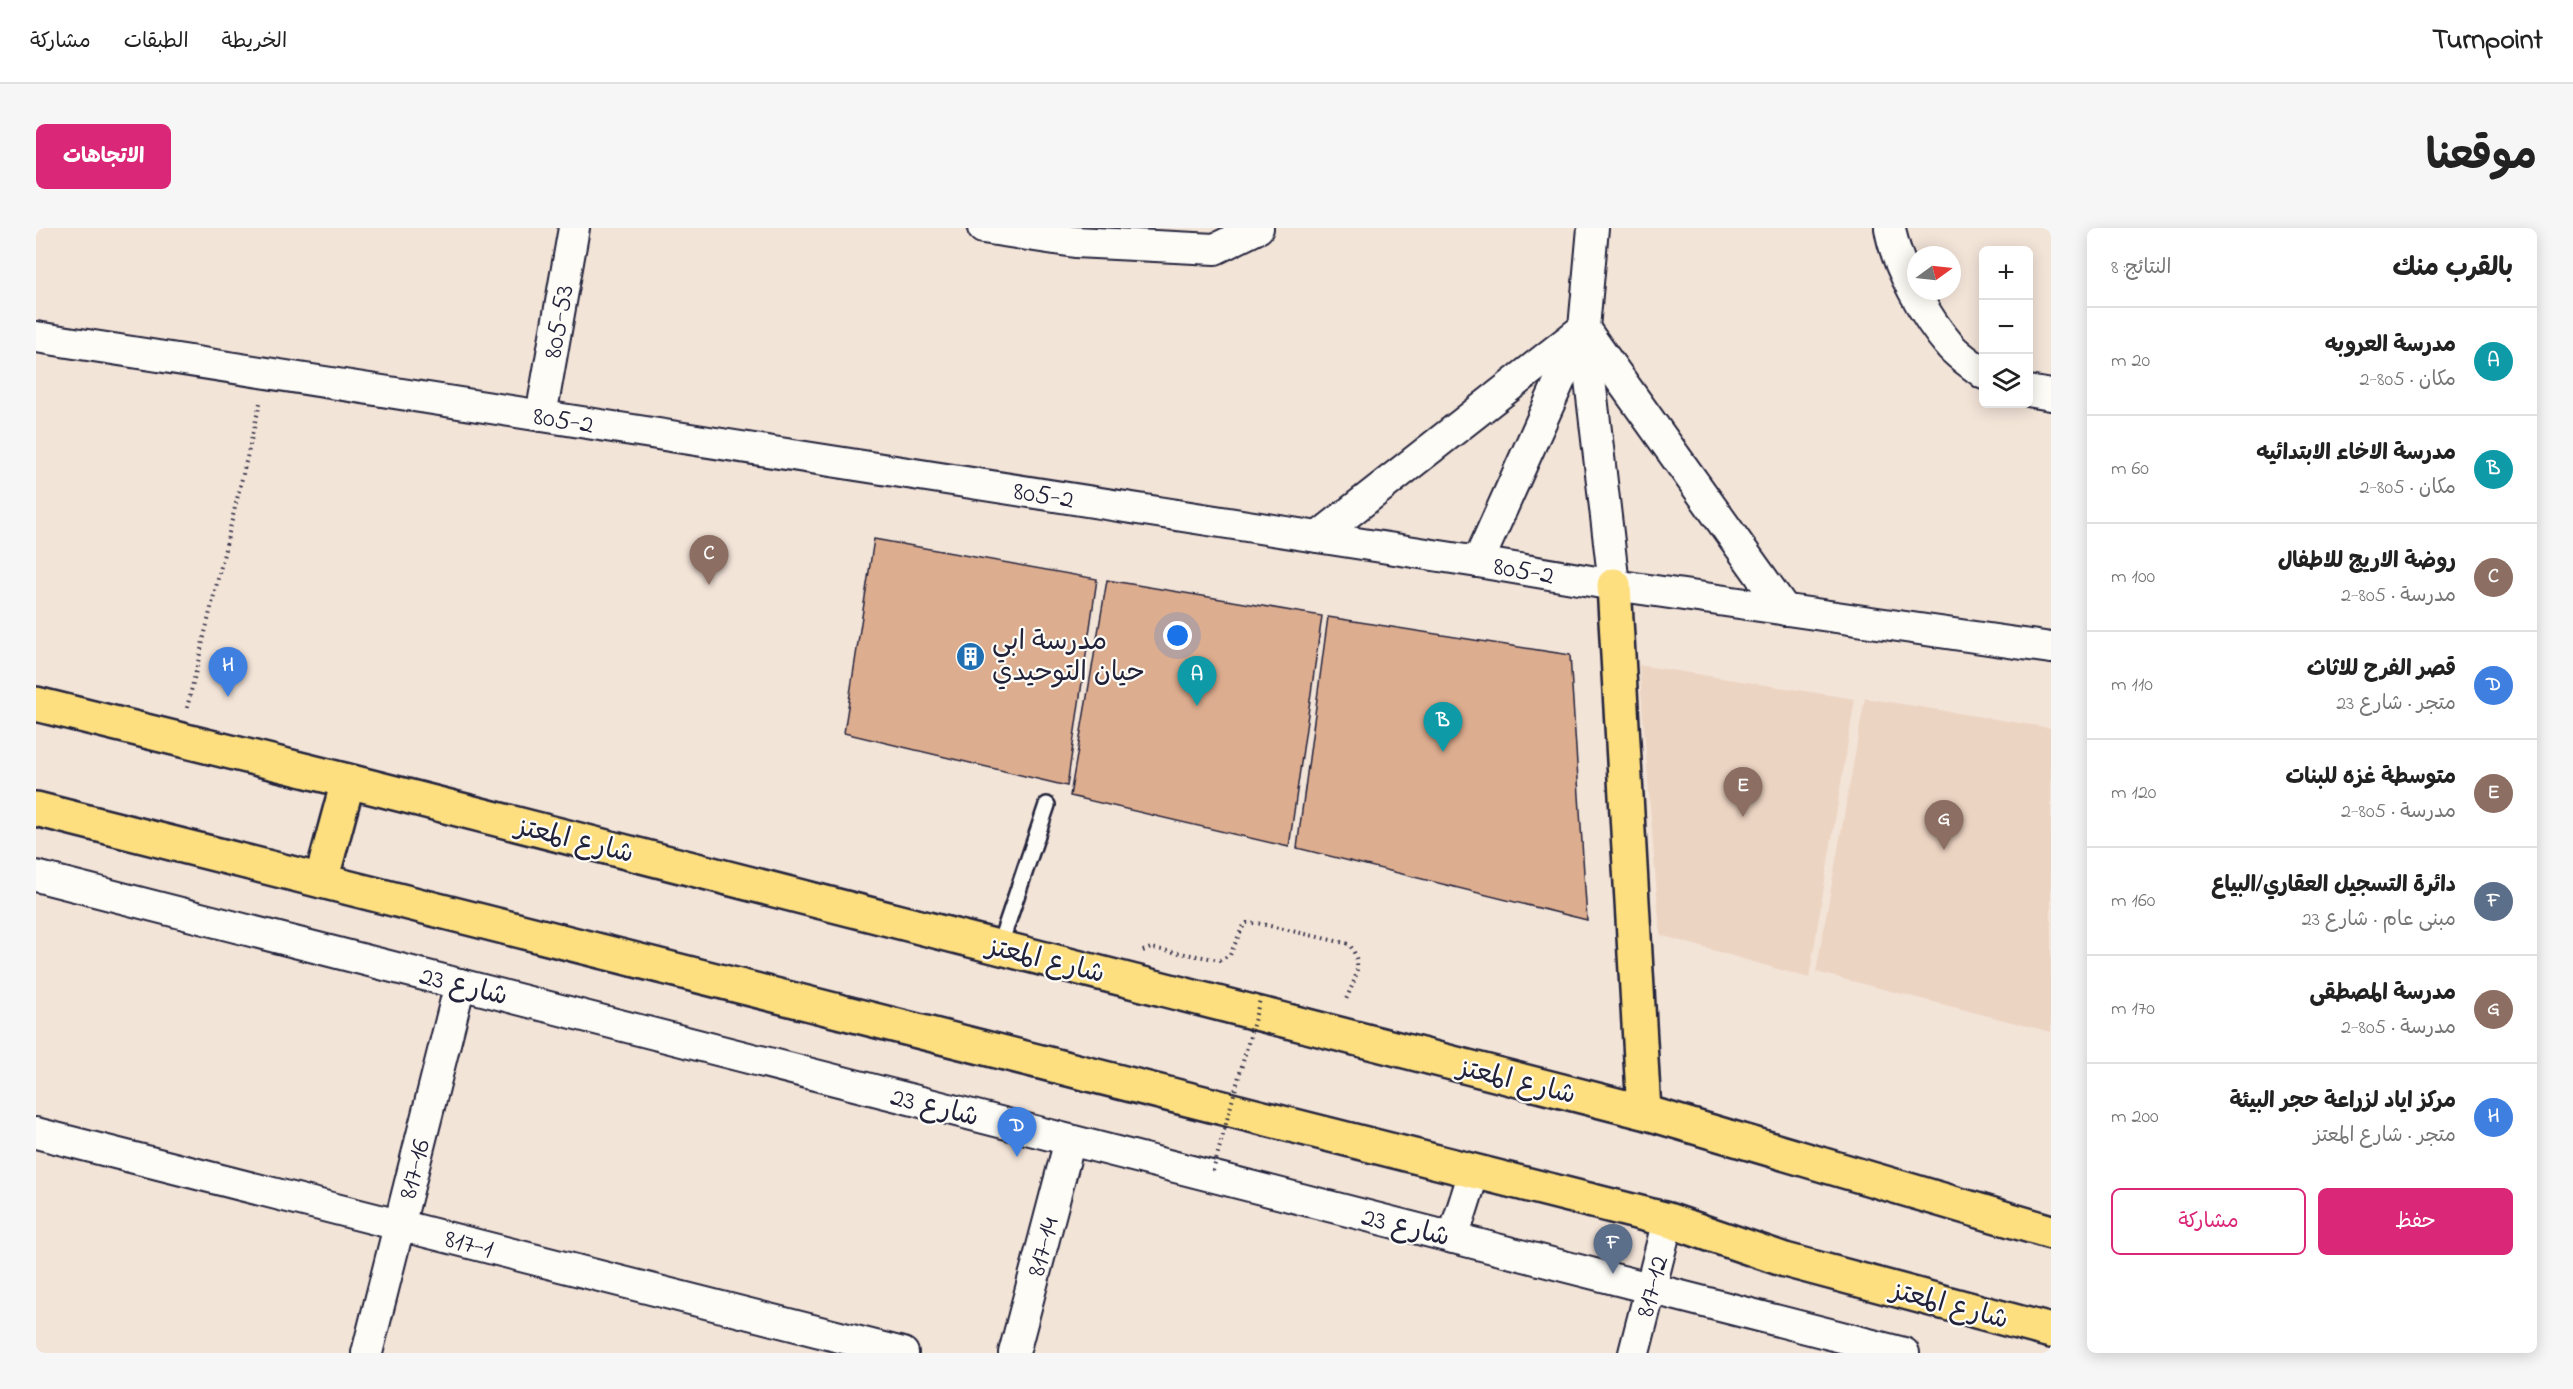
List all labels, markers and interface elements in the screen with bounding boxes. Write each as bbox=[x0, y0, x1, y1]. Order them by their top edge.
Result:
text: Turnpoint bbox=[2432, 21, 2543, 62]
text: مشاركة bbox=[30, 27, 91, 57]
text: الطبقات bbox=[124, 27, 189, 57]
text: الخريطة bbox=[222, 27, 287, 57]
button: الاتجاهات bbox=[36, 124, 171, 189]
text: موقعنا bbox=[2426, 127, 2537, 188]
north arrow bbox=[1907, 246, 1961, 300]
map controls bbox=[1979, 246, 2033, 408]
button: + bbox=[1979, 246, 2033, 300]
text: بالقرب منك bbox=[2392, 250, 2513, 288]
text: النتائج: 8 bbox=[2111, 254, 2171, 283]
street label: 805-53 bbox=[534, 282, 586, 362]
button: − bbox=[1979, 300, 2033, 354]
text: مدرسة العروبه bbox=[2325, 330, 2456, 362]
text: 20 m bbox=[2111, 347, 2150, 376]
text: A bbox=[2487, 347, 2500, 376]
button: layers bbox=[1979, 354, 2033, 408]
text: مكان · 805-2 bbox=[2360, 366, 2456, 395]
street label: 805-2 bbox=[530, 398, 596, 446]
text: مدرسة الاخاء الابتدائيه bbox=[2256, 438, 2456, 470]
text: 60 m bbox=[2111, 455, 2149, 484]
text: B bbox=[2487, 455, 2500, 484]
street label: 805-2 bbox=[1010, 473, 1076, 521]
text: مكان · 805-2 bbox=[2360, 474, 2456, 503]
pin: C bbox=[690, 536, 728, 585]
text: روضة الاريج للاطفال bbox=[2278, 546, 2456, 578]
street label: 805-2 bbox=[1490, 548, 1557, 597]
text: 100 m bbox=[2111, 563, 2155, 592]
text: C bbox=[2488, 563, 2499, 592]
text: مدرسة · 805-2 bbox=[2341, 582, 2456, 611]
your location bbox=[1163, 621, 1192, 650]
place label: مدرسة ابي حيان التوحيدي bbox=[992, 623, 1145, 693]
building icon: مدرسة ابي حيان التوحيدي bbox=[955, 640, 987, 672]
pin: H bbox=[208, 648, 248, 697]
text: قصر الفرح للاثاث bbox=[2307, 654, 2456, 686]
pin: A bbox=[1178, 656, 1216, 706]
text: 110 m bbox=[2111, 671, 2153, 700]
text: D bbox=[2486, 671, 2501, 700]
text: متجر · شارع 23 bbox=[2336, 690, 2456, 719]
pin: B bbox=[1424, 702, 1462, 752]
text: متوسطة غزه للبنات bbox=[2285, 762, 2456, 794]
pin: E bbox=[1724, 768, 1762, 817]
text: 120 m bbox=[2111, 779, 2156, 808]
text: E bbox=[2487, 779, 2500, 808]
text: مدرسة · 805-2 bbox=[2341, 798, 2456, 827]
pin: G bbox=[1924, 800, 1964, 850]
street label: شارع المعتز bbox=[509, 807, 637, 875]
text: دائرة التسجيل العقاري/البياع bbox=[2211, 870, 2456, 902]
text: 160 m bbox=[2111, 887, 2155, 916]
text: F bbox=[2487, 887, 2500, 916]
text: مبنى عام · شارع 23 bbox=[2302, 906, 2456, 935]
street label: شارع المعتز bbox=[980, 927, 1108, 995]
street label: شارع 23 bbox=[415, 958, 512, 1017]
text: مدرسة المصطقى bbox=[2310, 978, 2456, 1010]
text: 170 m bbox=[2111, 995, 2155, 1024]
text: G bbox=[2487, 995, 2500, 1024]
text: مدرسة · 805-2 bbox=[2341, 1014, 2456, 1043]
street label: شارع المعتز bbox=[1451, 1048, 1579, 1116]
street label: شارع 23 bbox=[886, 1079, 983, 1138]
text: مركز اياد لزراعة حجر البيئة bbox=[2229, 1086, 2456, 1118]
text: 200 m bbox=[2111, 1103, 2159, 1132]
text: H bbox=[2488, 1103, 2499, 1132]
pin: D bbox=[998, 1108, 1036, 1157]
text: متجر · شارع المعتز bbox=[2314, 1122, 2456, 1151]
street label: 817-16 bbox=[390, 1135, 442, 1203]
button: مشاركة bbox=[2111, 1188, 2306, 1255]
button: حفظ bbox=[2318, 1188, 2513, 1255]
street label: شارع 23 bbox=[1357, 1199, 1454, 1258]
street label: 817-14 bbox=[1018, 1213, 1071, 1281]
street label: 817-1 bbox=[440, 1220, 497, 1270]
pin: F bbox=[1594, 1224, 1632, 1274]
street label: 817-12 bbox=[1627, 1252, 1680, 1322]
street label: شارع المعتز bbox=[1884, 1271, 2013, 1341]

